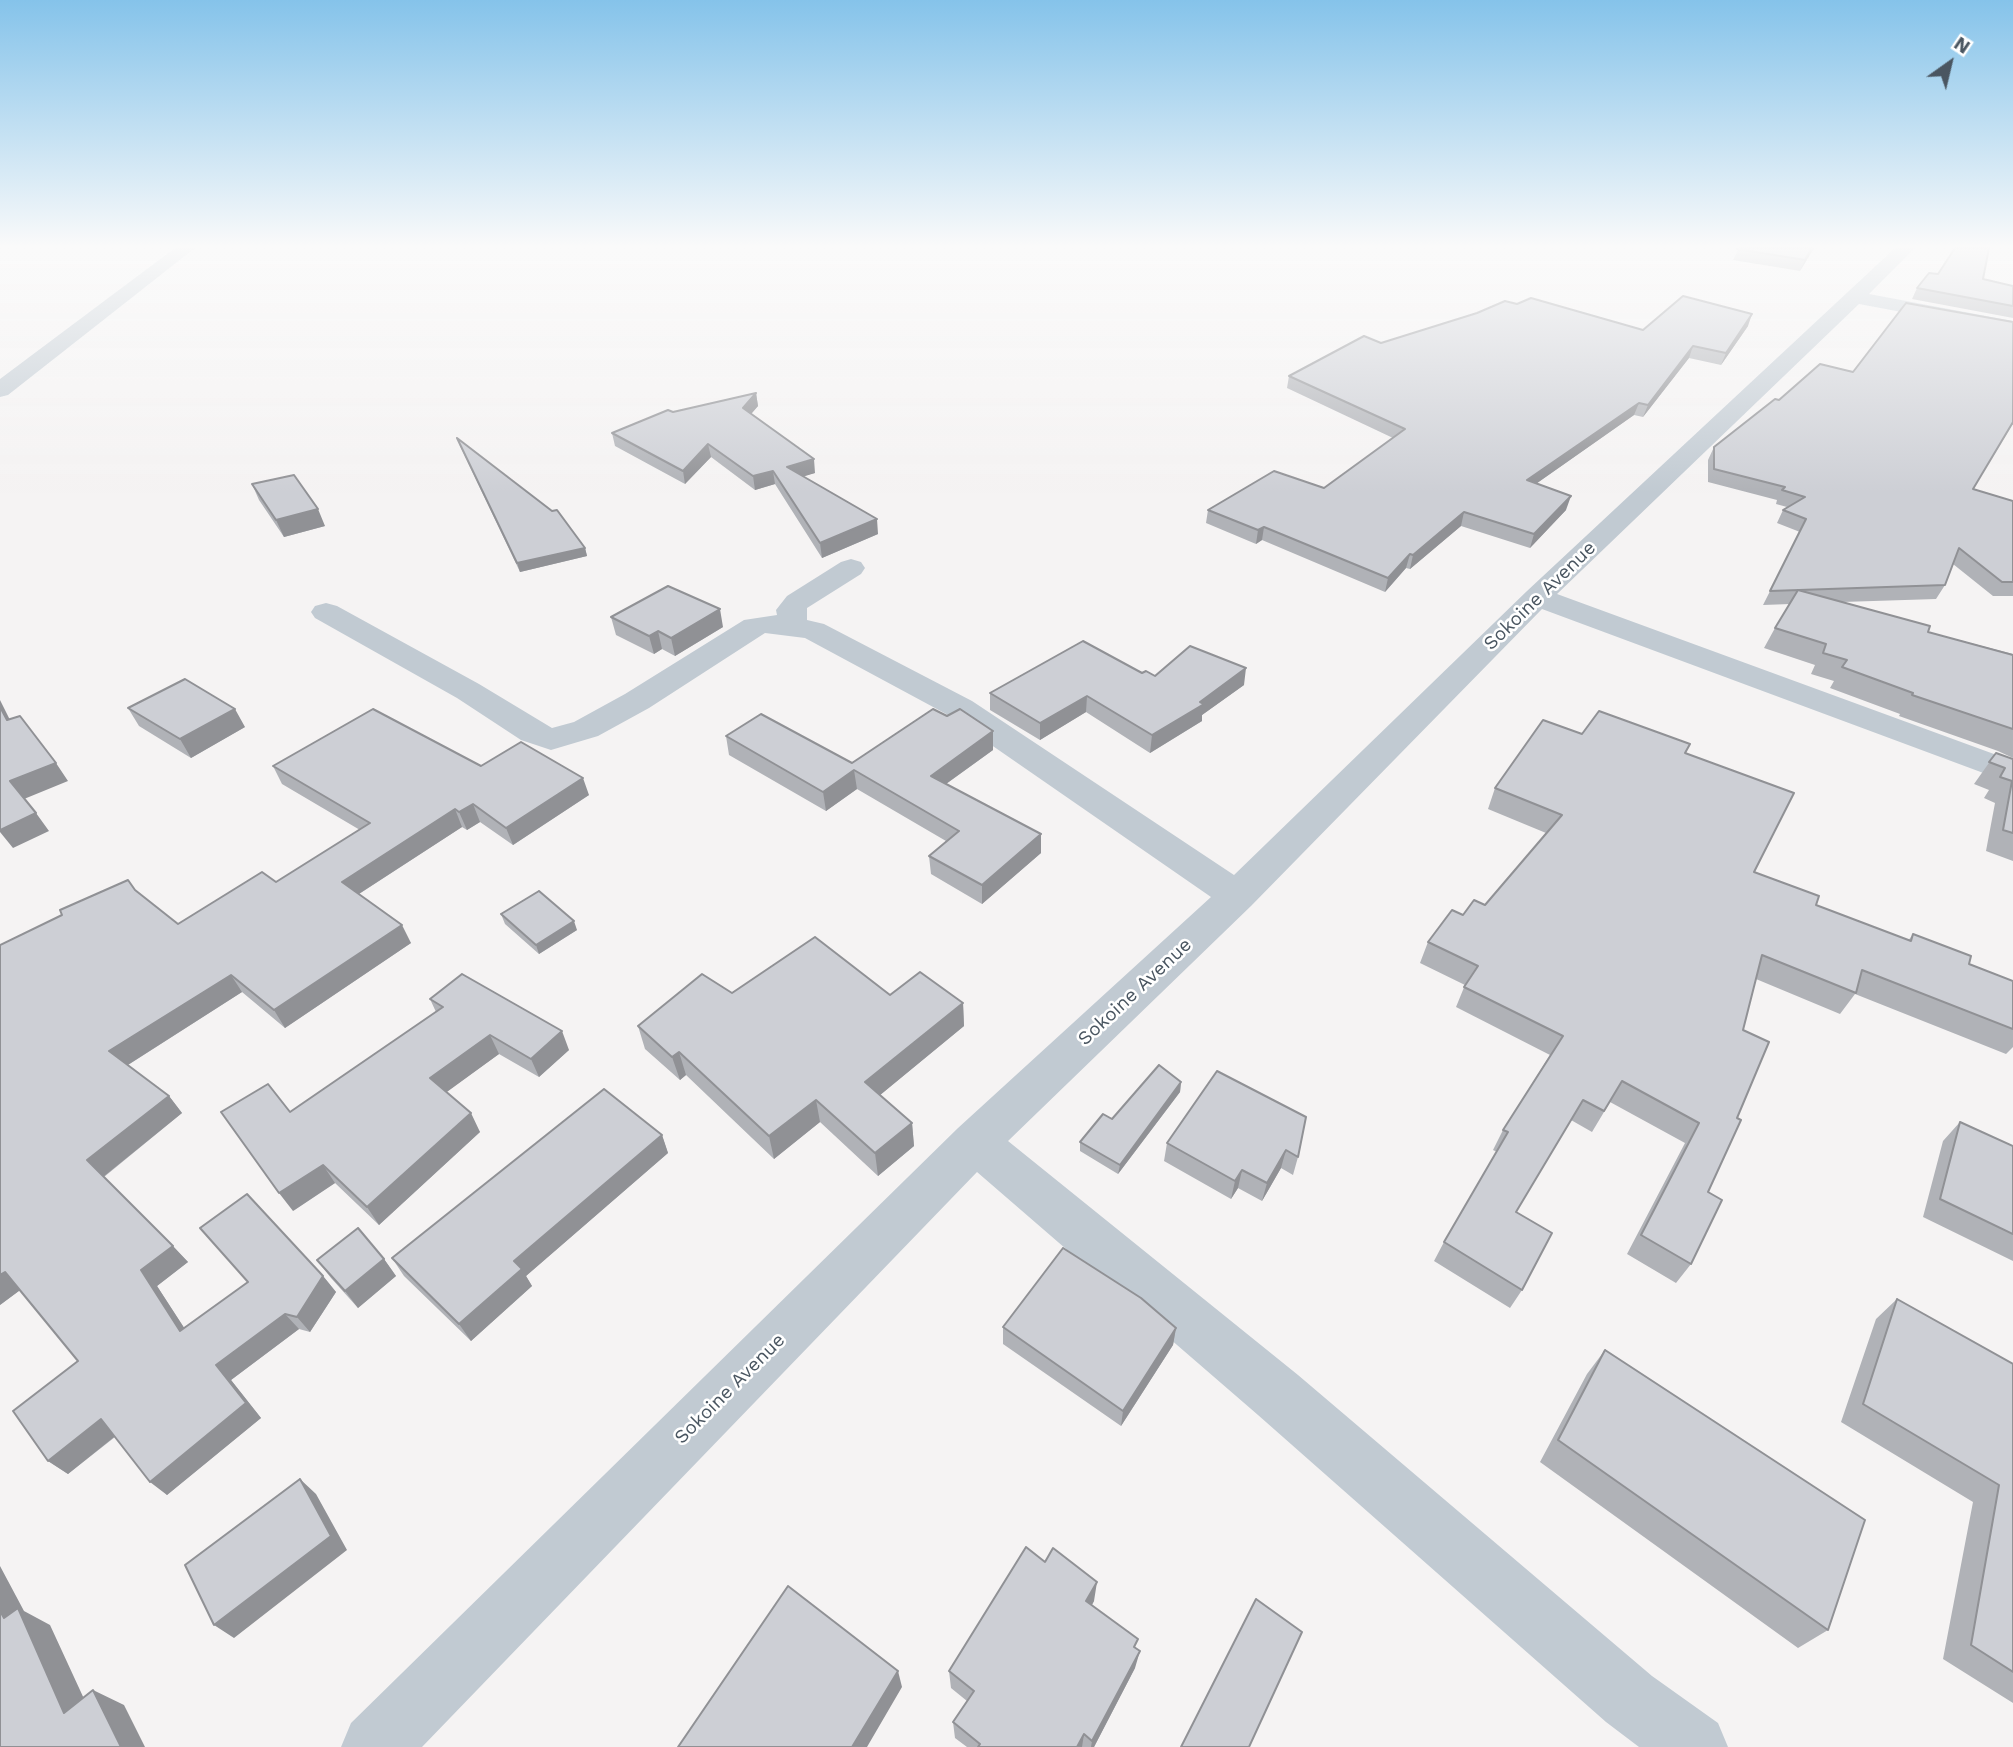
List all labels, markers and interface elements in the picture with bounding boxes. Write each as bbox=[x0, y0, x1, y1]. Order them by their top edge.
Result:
north arrow bbox=[1915, 28, 1985, 98]
text: N bbox=[1950, 32, 1974, 59]
street label: Sokoine Avenue bbox=[1479, 537, 1601, 655]
street label: Sokoine Avenue bbox=[1074, 934, 1196, 1050]
street label: Sokoine Avenue bbox=[670, 1329, 790, 1449]

